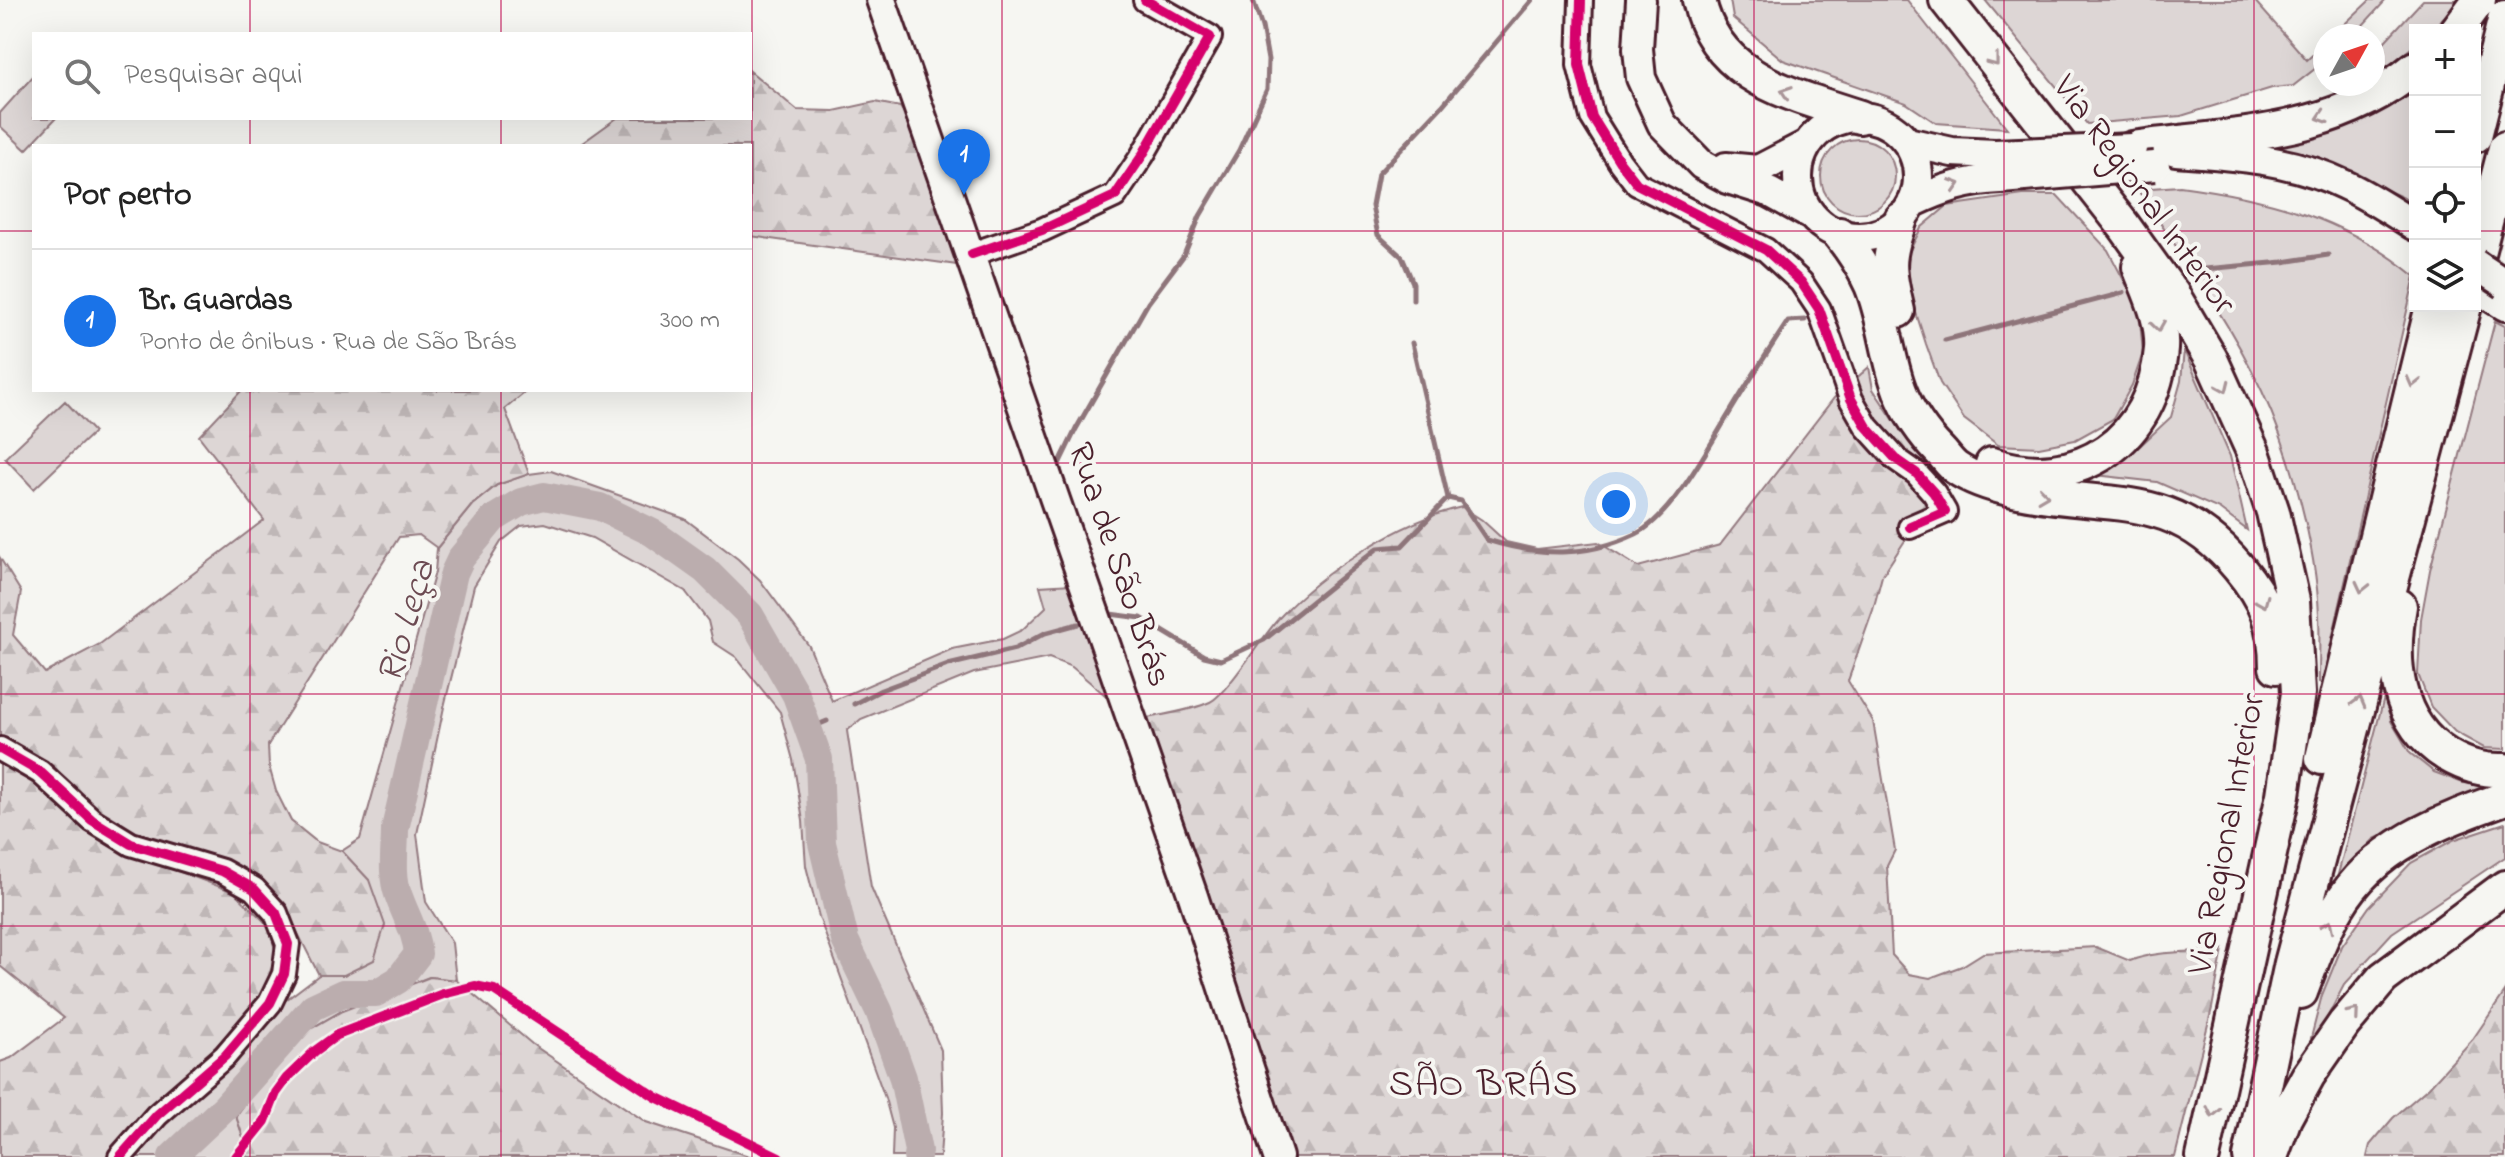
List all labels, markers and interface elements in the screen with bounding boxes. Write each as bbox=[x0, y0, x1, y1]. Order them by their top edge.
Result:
north arrow bbox=[2313, 24, 2385, 96]
map controls bbox=[2409, 24, 2481, 312]
button: + bbox=[2409, 24, 2481, 96]
search box bbox=[32, 32, 752, 120]
one-way arrow bbox=[1985, 52, 1999, 67]
icon: search bbox=[60, 54, 104, 98]
text: Pesquisar aqui bbox=[124, 54, 303, 98]
street label: Via Regional Interior bbox=[2037, 64, 2249, 328]
one-way arrow bbox=[1780, 85, 1794, 101]
button: − bbox=[2409, 96, 2481, 168]
one-way arrow bbox=[2316, 108, 2330, 124]
pin: 1 bbox=[938, 129, 990, 195]
button: locate bbox=[2409, 168, 2481, 240]
text: Por perto bbox=[64, 171, 192, 221]
one-way arrow bbox=[1947, 178, 1961, 194]
button: layers bbox=[2409, 240, 2481, 312]
text: Br. Guardas bbox=[140, 280, 293, 324]
text: 1 bbox=[86, 302, 94, 340]
text: 300 m bbox=[660, 302, 720, 340]
one-way arrow bbox=[2150, 320, 2167, 333]
text: Ponto de ônibus · Rua de São Brás bbox=[140, 324, 517, 362]
one-way arrow bbox=[2405, 374, 2422, 388]
one-way arrow bbox=[2214, 379, 2230, 393]
street label: Rua de São Brás bbox=[1051, 436, 1185, 694]
your location bbox=[1596, 484, 1636, 524]
one-way arrow bbox=[2037, 487, 2050, 504]
water label: Rio Leça bbox=[364, 553, 452, 690]
one-way arrow bbox=[2355, 580, 2372, 593]
one-way arrow bbox=[2253, 594, 2270, 608]
street label: Via Regional Interior bbox=[2175, 688, 2281, 980]
one-way arrow bbox=[2349, 695, 2366, 709]
one-way arrow bbox=[2318, 920, 2334, 935]
one-way arrow bbox=[2344, 1008, 2359, 1022]
district label: SÃO BRÁS bbox=[1389, 1058, 1579, 1114]
one-way arrow bbox=[2205, 1105, 2222, 1118]

